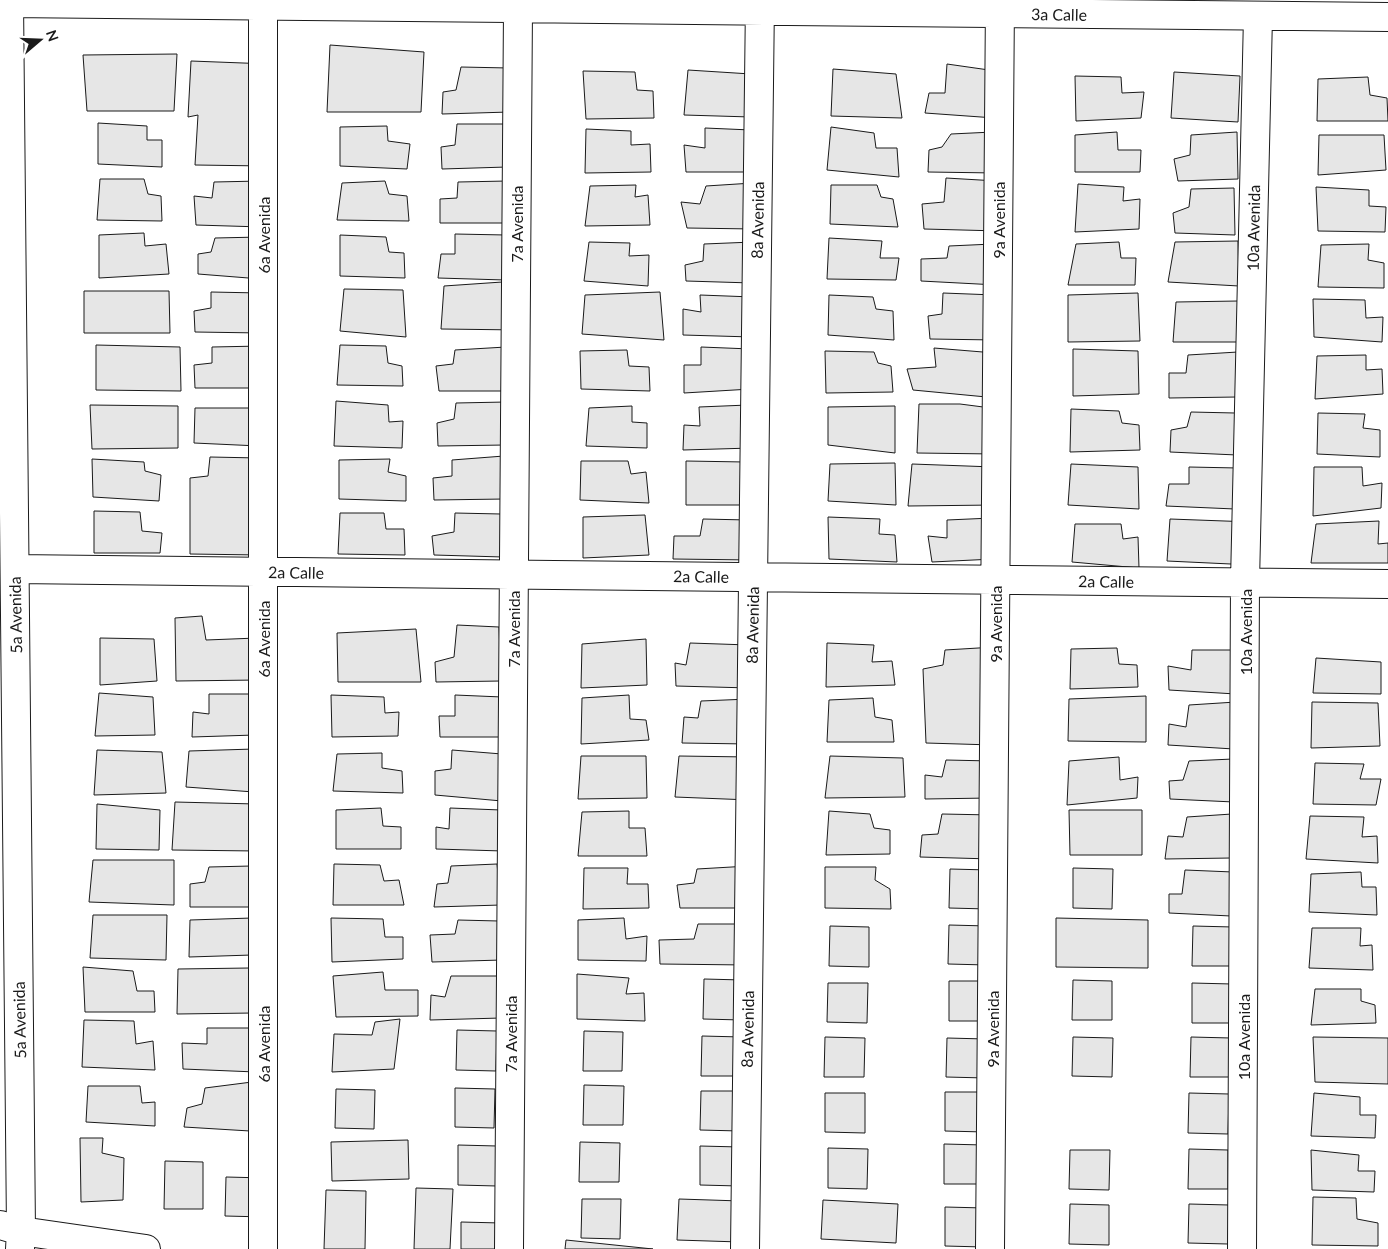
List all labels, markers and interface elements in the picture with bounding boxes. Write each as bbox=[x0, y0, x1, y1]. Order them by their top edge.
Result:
street label: 3a Calle bbox=[1031, 4, 1087, 24]
north arrow bbox=[15, 15, 65, 65]
text: N bbox=[43, 28, 63, 43]
street label: 8a Avenida bbox=[747, 181, 767, 259]
street label: 9a Avenida bbox=[989, 181, 1008, 259]
street label: 7a Avenida bbox=[507, 185, 526, 263]
street label: 10a Avenida bbox=[1243, 185, 1263, 271]
street label: 6a Avenida bbox=[254, 196, 273, 274]
street label: 2a Calle bbox=[268, 562, 324, 582]
street label: 2a Calle bbox=[673, 566, 729, 586]
street label: 2a Calle bbox=[1078, 571, 1134, 591]
street label: 5a Avenida bbox=[5, 576, 25, 654]
street label: 9a Avenida bbox=[986, 585, 1005, 663]
street label: 8a Avenida bbox=[742, 586, 762, 664]
street label: 10a Avenida bbox=[1236, 589, 1255, 675]
street label: 7a Avenida bbox=[504, 590, 523, 668]
street label: 6a Avenida bbox=[254, 600, 273, 678]
street label: 5a Avenida bbox=[9, 981, 29, 1059]
street label: 8a Avenida bbox=[737, 990, 757, 1068]
street label: 9a Avenida bbox=[983, 990, 1002, 1068]
street label: 10a Avenida bbox=[1234, 994, 1253, 1080]
street label: 7a Avenida bbox=[501, 995, 520, 1073]
street label: 6a Avenida bbox=[254, 1005, 273, 1083]

